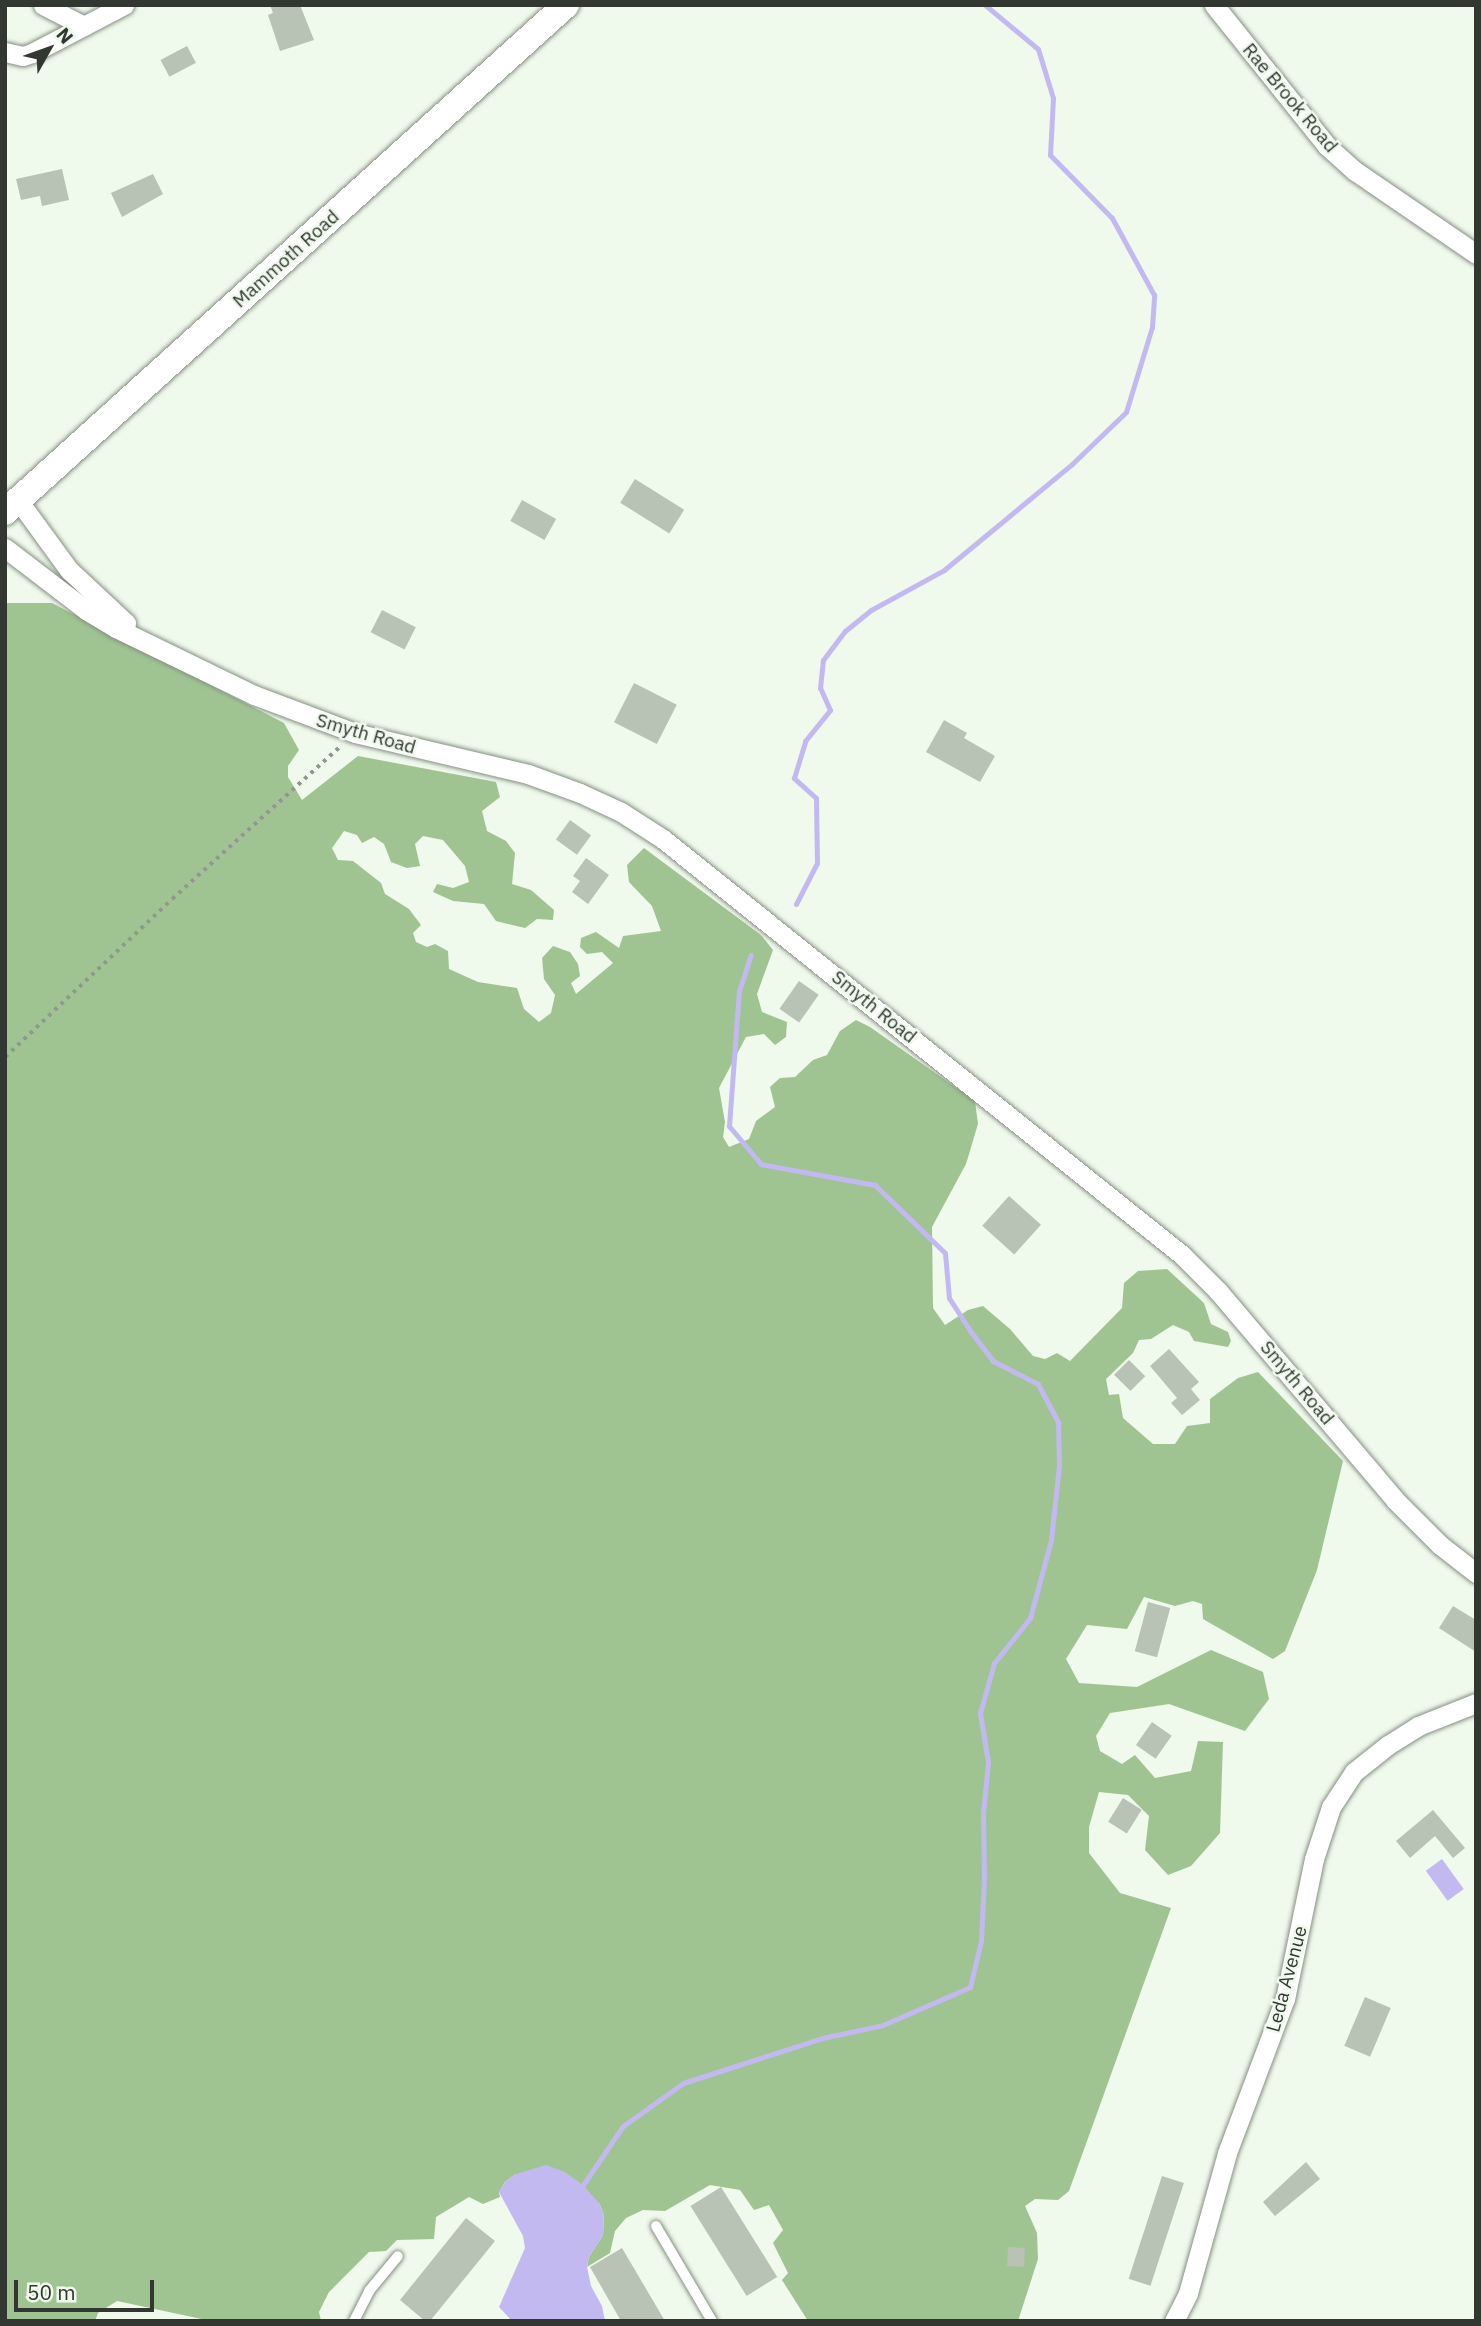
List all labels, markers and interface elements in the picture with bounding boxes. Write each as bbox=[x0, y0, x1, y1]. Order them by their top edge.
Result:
north arrow bbox=[14, 14, 84, 84]
text: N bbox=[51, 23, 79, 48]
street label: Rae Brook Road bbox=[1238, 39, 1342, 157]
street label: Mammoth Road bbox=[228, 205, 344, 313]
street label: Smyth Road bbox=[314, 709, 418, 759]
street label: Smyth Road bbox=[827, 966, 921, 1048]
street label: Smyth Road bbox=[1255, 1336, 1339, 1430]
street label: Leda Avenue bbox=[1262, 1923, 1312, 2035]
scale bar bbox=[18, 2266, 158, 2310]
text: 50 m bbox=[27, 2278, 76, 2306]

